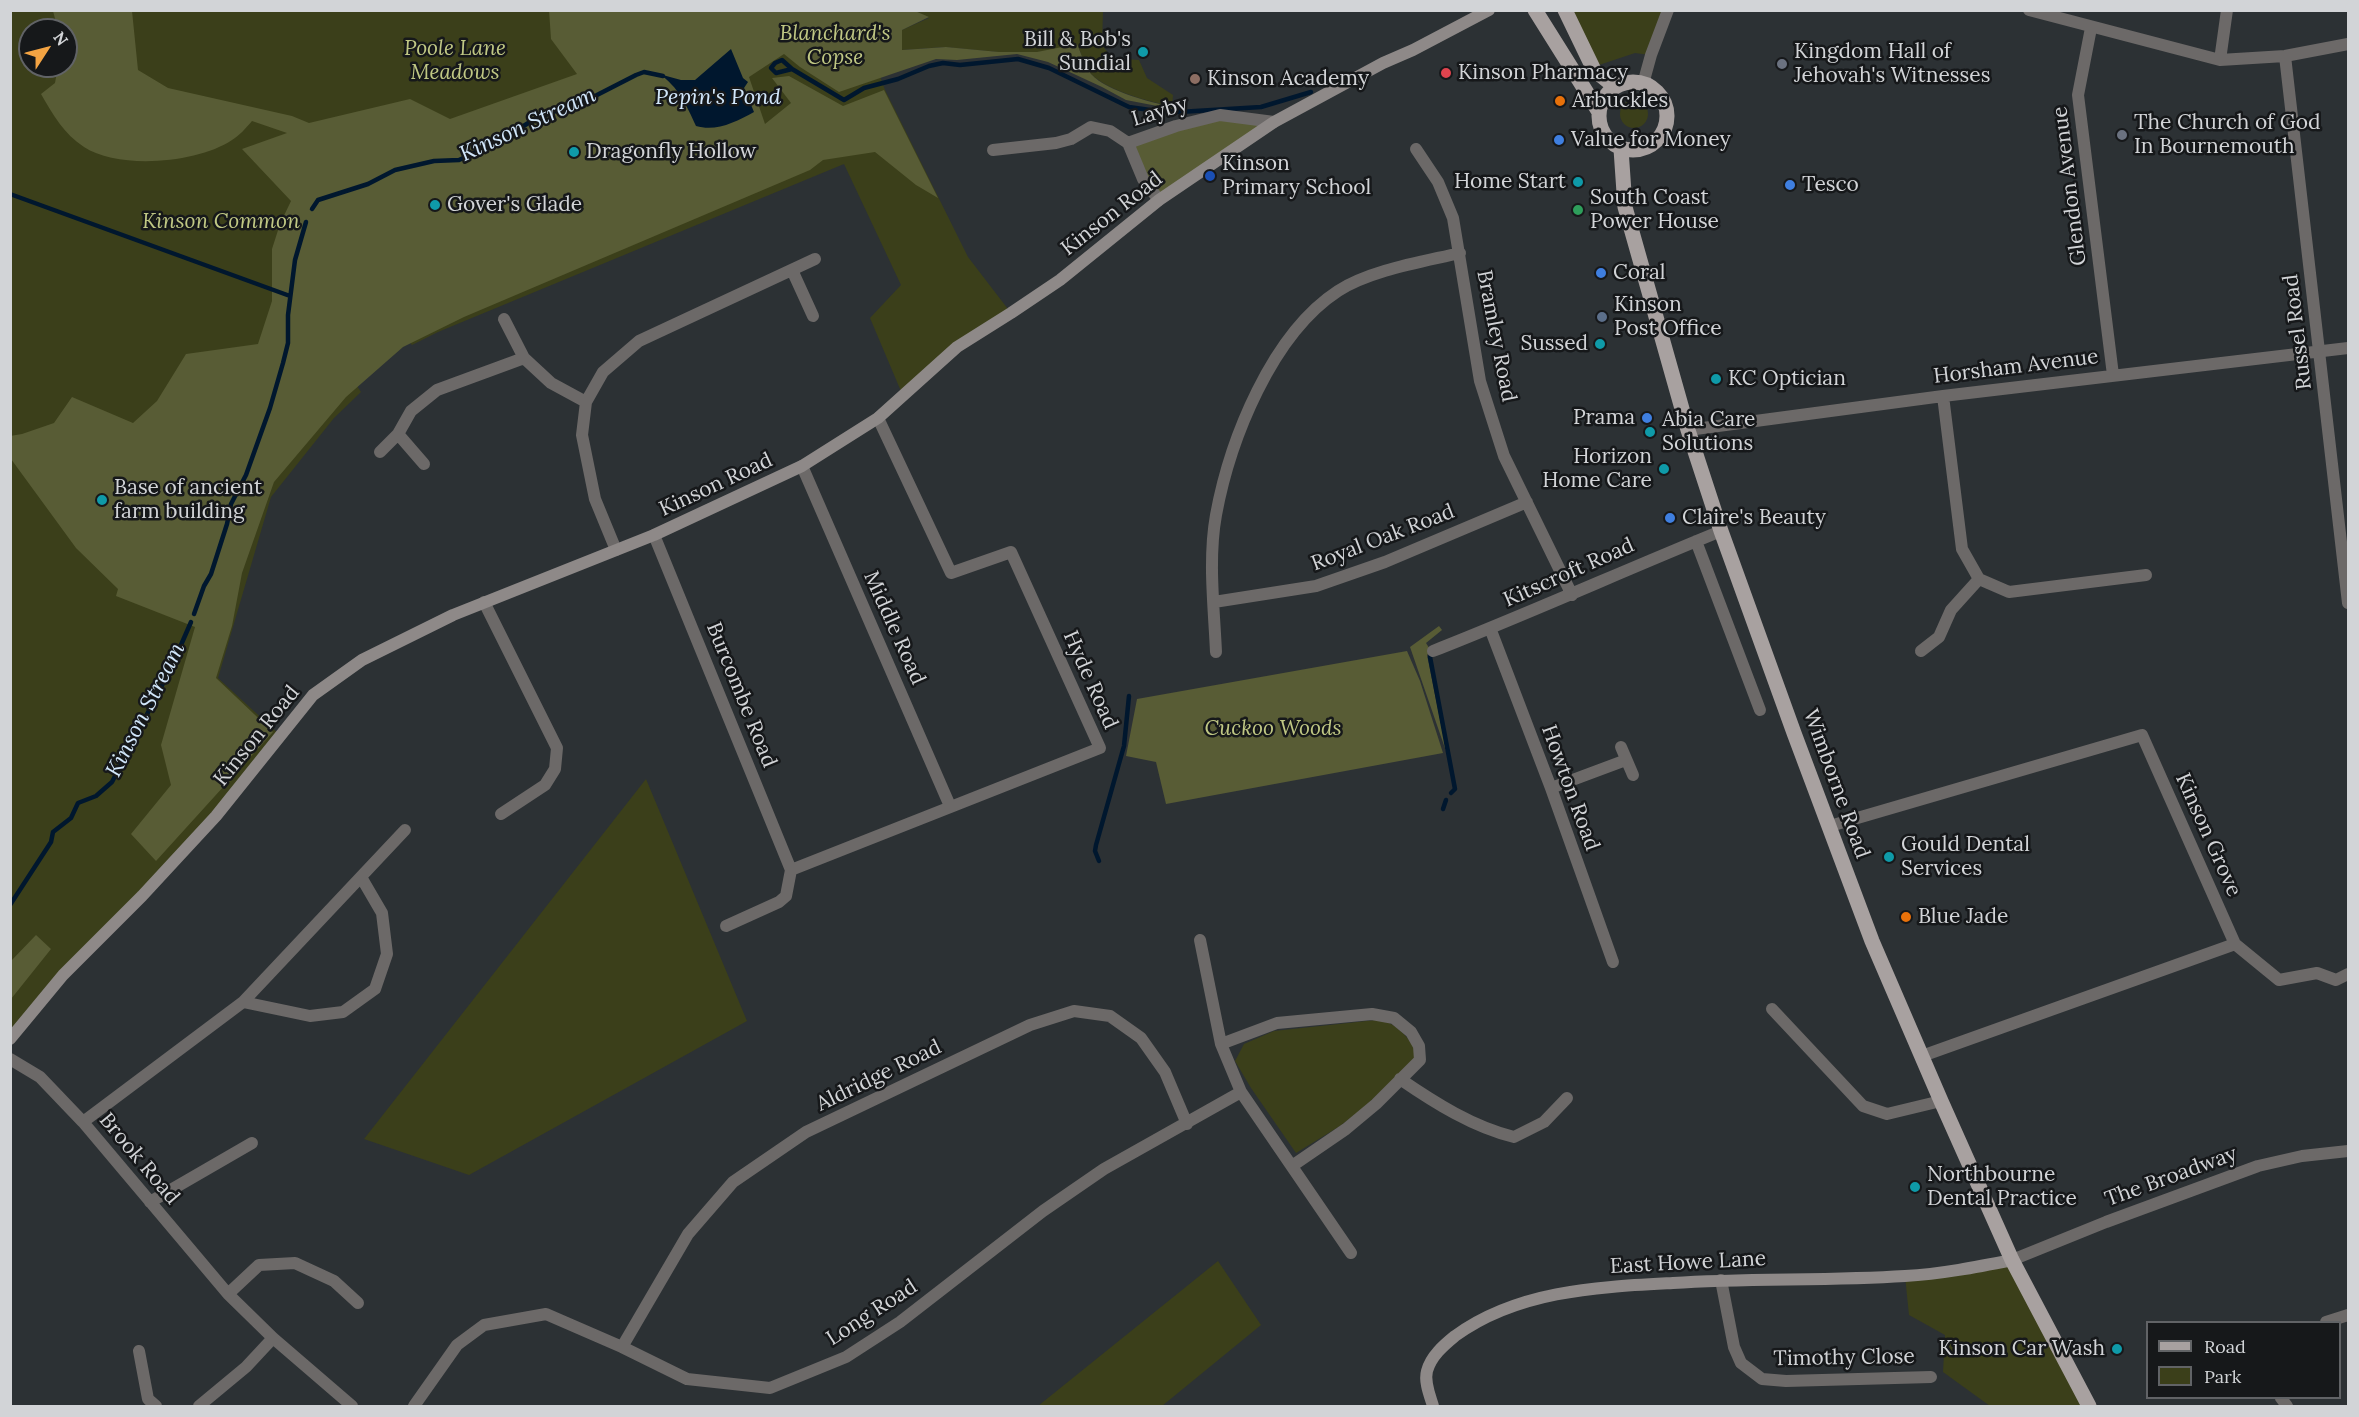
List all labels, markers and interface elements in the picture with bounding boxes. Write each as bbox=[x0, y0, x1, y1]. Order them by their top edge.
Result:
north arrow bbox=[18, 18, 78, 78]
park label: Blanchard's Copse bbox=[780, 21, 890, 71]
place label: Bill & Bob's Sundial bbox=[1024, 27, 1131, 77]
text: N bbox=[49, 28, 73, 49]
park label: Poole Lane Meadows bbox=[404, 36, 506, 86]
place label: Kingdom Hall of Jehovah's Witnesses bbox=[1794, 39, 1990, 89]
marker: Bill & Bob's Sundial bbox=[1136, 45, 1150, 59]
marker: Kingdom Hall of Jehovah's Witnesses bbox=[1775, 57, 1789, 71]
place label: Kinson Pharmacy bbox=[1458, 60, 1628, 86]
place label: Kinson Academy bbox=[1207, 66, 1369, 92]
marker: Kinson Pharmacy bbox=[1439, 66, 1453, 80]
marker: Kinson Academy bbox=[1188, 72, 1202, 86]
water label: Kinson Stream bbox=[456, 82, 600, 168]
water label: Pepin's Pond bbox=[655, 85, 781, 111]
place label: Arbuckles bbox=[1572, 88, 1668, 114]
street label: Layby bbox=[1129, 92, 1191, 132]
marker: Arbuckles bbox=[1553, 94, 1567, 108]
street label: Glendon Avenue bbox=[2048, 105, 2092, 267]
place label: The Church of God In Bournemouth bbox=[2134, 110, 2321, 160]
place label: Value for Money bbox=[1571, 127, 1731, 153]
marker: The Church of God In Bournemouth bbox=[2115, 128, 2129, 142]
marker: Value for Money bbox=[1552, 133, 1566, 147]
place label: Dragonfly Hollow bbox=[586, 139, 756, 165]
marker: Dragonfly Hollow bbox=[567, 145, 581, 159]
place label: Kinson Primary School bbox=[1222, 151, 1371, 201]
street label: Kinson Road bbox=[1056, 167, 1168, 261]
marker: Kinson Primary School bbox=[1203, 169, 1217, 183]
place label: Home Start bbox=[1454, 169, 1566, 195]
place label: Tesco bbox=[1802, 172, 1859, 198]
marker: Home Start bbox=[1571, 175, 1585, 189]
marker: Tesco bbox=[1783, 178, 1797, 192]
place label: South Coast Power House bbox=[1590, 185, 1719, 235]
place label: Gover's Glade bbox=[447, 192, 582, 218]
marker: Gover's Glade bbox=[428, 198, 442, 212]
marker: South Coast Power House bbox=[1571, 203, 1585, 217]
park label: Kinson Common bbox=[142, 209, 300, 235]
place label: Coral bbox=[1613, 260, 1665, 286]
marker: Coral bbox=[1594, 266, 1608, 280]
street label: Bramley Road bbox=[1471, 268, 1521, 404]
street label: Russel Road bbox=[2278, 273, 2318, 391]
place label: Kinson Post Office bbox=[1614, 292, 1722, 342]
marker: Kinson Post Office bbox=[1595, 310, 1609, 324]
place label: Sussed bbox=[1520, 331, 1588, 357]
marker: Sussed bbox=[1593, 337, 1607, 351]
street label: Horsham Avenue bbox=[1932, 344, 2100, 390]
place label: KC Optician bbox=[1728, 366, 1846, 392]
marker: KC Optician bbox=[1709, 372, 1723, 386]
place label: Prama bbox=[1573, 405, 1635, 431]
place label: Abia Care Solutions bbox=[1662, 407, 1755, 457]
marker: Prama bbox=[1640, 411, 1654, 425]
marker: Abia Care Solutions bbox=[1643, 425, 1657, 439]
place label: Horizon Home Care bbox=[1542, 444, 1652, 494]
street label: Kinson Road bbox=[655, 448, 777, 522]
marker: Horizon Home Care bbox=[1657, 462, 1671, 476]
place label: Base of ancient farm building bbox=[114, 475, 262, 525]
marker: Base of ancient farm building bbox=[95, 493, 109, 507]
street label: Royal Oak Road bbox=[1308, 499, 1458, 577]
place label: Claire's Beauty bbox=[1682, 505, 1826, 531]
marker: Claire's Beauty bbox=[1663, 511, 1677, 525]
street label: Kitscroft Road bbox=[1500, 533, 1638, 613]
street label: Middle Road bbox=[858, 567, 930, 689]
street label: Burcombe Road bbox=[700, 619, 782, 771]
street label: Hyde Road bbox=[1057, 627, 1123, 733]
water label: Kinson Stream bbox=[101, 638, 191, 782]
street label: Kinson Road bbox=[209, 681, 305, 791]
street label: Wimborne Road bbox=[1797, 706, 1875, 862]
park label: Cuckoo Woods bbox=[1204, 716, 1342, 742]
street label: Howton Road bbox=[1536, 722, 1604, 854]
street label: Kinson Grove bbox=[2170, 769, 2246, 901]
place label: Gould Dental Services bbox=[1901, 832, 2030, 882]
marker: Gould Dental Services bbox=[1882, 850, 1896, 864]
place label: Blue Jade bbox=[1918, 904, 2008, 930]
marker: Blue Jade bbox=[1899, 910, 1913, 924]
street label: Aldridge Road bbox=[812, 1035, 946, 1117]
street label: Brook Road bbox=[93, 1108, 185, 1210]
street label: The Broadway bbox=[2102, 1141, 2240, 1213]
place label: Northbourne Dental Practice bbox=[1927, 1162, 2077, 1212]
marker: Northbourne Dental Practice bbox=[1908, 1180, 1922, 1194]
street label: East Howe Lane bbox=[1609, 1246, 1767, 1280]
street label: Long Road bbox=[822, 1274, 922, 1352]
legend bbox=[2146, 1321, 2341, 1399]
text: Road bbox=[2204, 1335, 2246, 1358]
place label: Kinson Car Wash bbox=[1938, 1336, 2105, 1362]
marker: Kinson Car Wash bbox=[2110, 1342, 2124, 1356]
street label: Timothy Close bbox=[1773, 1344, 1915, 1372]
text: Park bbox=[2204, 1365, 2241, 1388]

